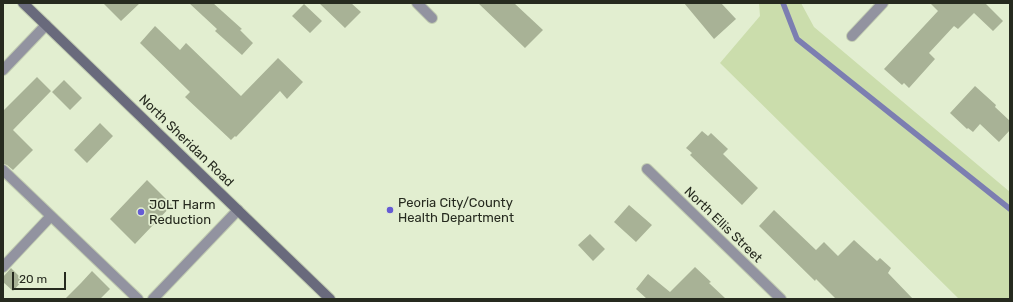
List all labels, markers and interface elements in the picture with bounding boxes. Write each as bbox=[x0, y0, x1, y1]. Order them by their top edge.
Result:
street label: North Sheridan Road bbox=[135, 92, 237, 190]
street label: North Ellis Street bbox=[681, 184, 765, 266]
place label: Peoria City/County Health Department bbox=[398, 195, 514, 226]
place label: JOLT Harm Reduction bbox=[149, 197, 215, 228]
marker: Peoria City/County Health Department bbox=[385, 205, 395, 215]
marker: JOLT Harm Reduction bbox=[136, 207, 146, 217]
scale bar bbox=[14, 264, 68, 290]
text: 20 m bbox=[19, 272, 47, 286]

